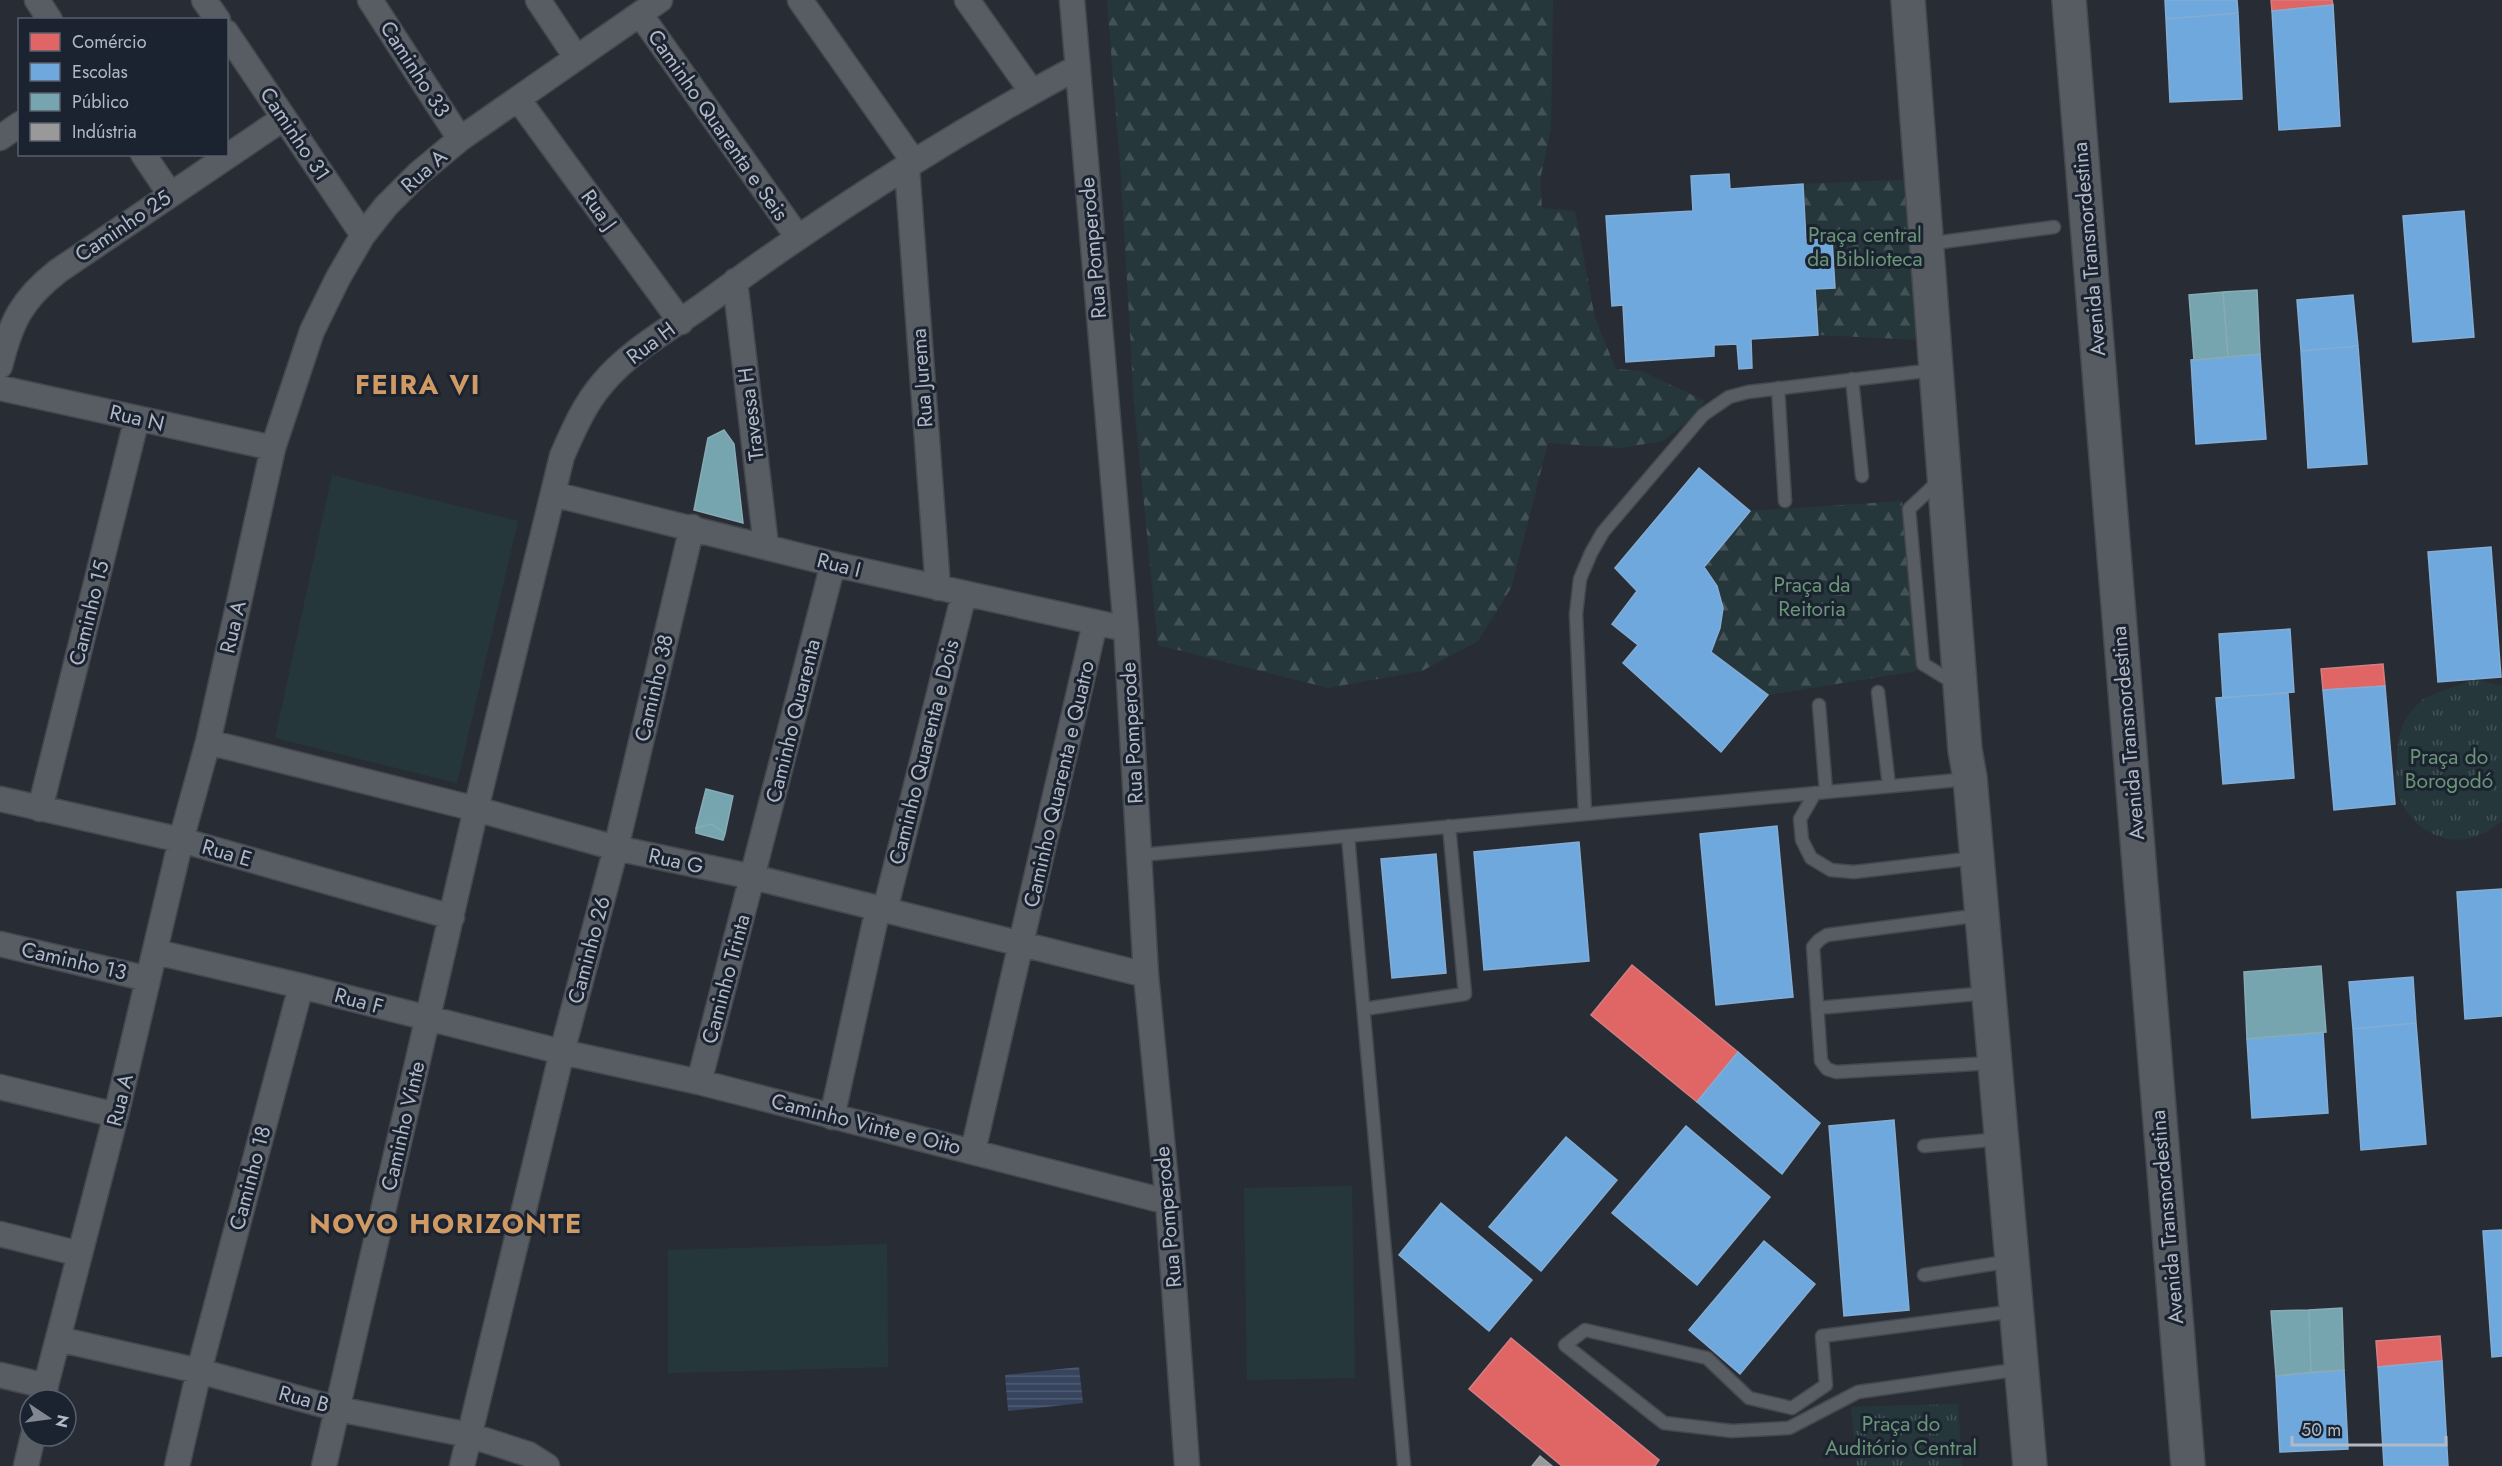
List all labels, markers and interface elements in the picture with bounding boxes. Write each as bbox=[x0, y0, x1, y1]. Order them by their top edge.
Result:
street label: Caminho 33 bbox=[373, 15, 457, 123]
legend bbox=[18, 18, 228, 156]
street label: Caminho Quarenta e Seis bbox=[640, 23, 796, 227]
text: Comércio bbox=[72, 29, 147, 55]
text: Escolas bbox=[72, 59, 128, 85]
street label: Caminho 31 bbox=[253, 81, 337, 187]
text: Público bbox=[72, 89, 129, 115]
text: Indústria bbox=[72, 119, 137, 145]
street label: Avenida Transnordestina bbox=[2065, 141, 2113, 357]
street label: Rua A bbox=[394, 142, 454, 200]
street label: Rua Pomperode bbox=[1072, 176, 1114, 320]
street label: Caminho 25 bbox=[69, 183, 177, 269]
street label: Rua J bbox=[574, 183, 624, 237]
park label: Praça central da Biblioteca bbox=[1807, 220, 1923, 274]
street label: Rua H bbox=[620, 315, 682, 371]
street label: Rua Jurema bbox=[904, 327, 940, 429]
district label: FEIRA VI bbox=[355, 365, 481, 404]
street label: Travessa H bbox=[730, 366, 772, 462]
street label: Rua N bbox=[107, 397, 167, 439]
street label: Rua I bbox=[814, 545, 864, 585]
street label: Caminho 15 bbox=[61, 557, 117, 669]
park label: Praça da Reitoria bbox=[1774, 570, 1850, 624]
street label: Rua A bbox=[212, 598, 254, 656]
street label: Avenida Transnordestina bbox=[2104, 625, 2152, 841]
street label: Caminho 38 bbox=[627, 631, 681, 745]
street label: Caminho Quarenta bbox=[758, 636, 828, 806]
street label: Caminho Quarenta e Dois bbox=[882, 636, 966, 868]
street label: Caminho Quarenta e Quatro bbox=[1016, 658, 1102, 910]
street label: Rua Pomperode bbox=[1113, 661, 1151, 805]
park label: Praça do Borogodó bbox=[2405, 742, 2493, 796]
street label: Rua E bbox=[198, 832, 256, 874]
street label: Rua G bbox=[646, 841, 706, 881]
street label: Caminho 26 bbox=[560, 893, 618, 1007]
street label: Caminho Trinta bbox=[694, 911, 758, 1047]
street label: Caminho 13 bbox=[18, 934, 130, 988]
street label: Rua F bbox=[331, 980, 387, 1022]
street label: Caminho Vinte bbox=[373, 1058, 433, 1194]
street label: Rua A bbox=[99, 1071, 141, 1129]
street label: Caminho Vinte e Oito bbox=[768, 1086, 964, 1162]
street label: Avenida Transnordestina bbox=[2143, 1109, 2191, 1325]
street label: Caminho 18 bbox=[222, 1122, 278, 1234]
street label: Rua Pomperode bbox=[1147, 1145, 1189, 1289]
district label: NOVO HORIZONTE bbox=[309, 1204, 583, 1243]
street label: Rua B bbox=[276, 1378, 332, 1420]
north arrow bbox=[18, 1388, 78, 1448]
park label: Praça do Auditório Central bbox=[1825, 1409, 1977, 1463]
scale bar bbox=[2292, 1409, 2446, 1447]
text: N bbox=[49, 1412, 75, 1430]
text: 50 m bbox=[2301, 1417, 2341, 1443]

